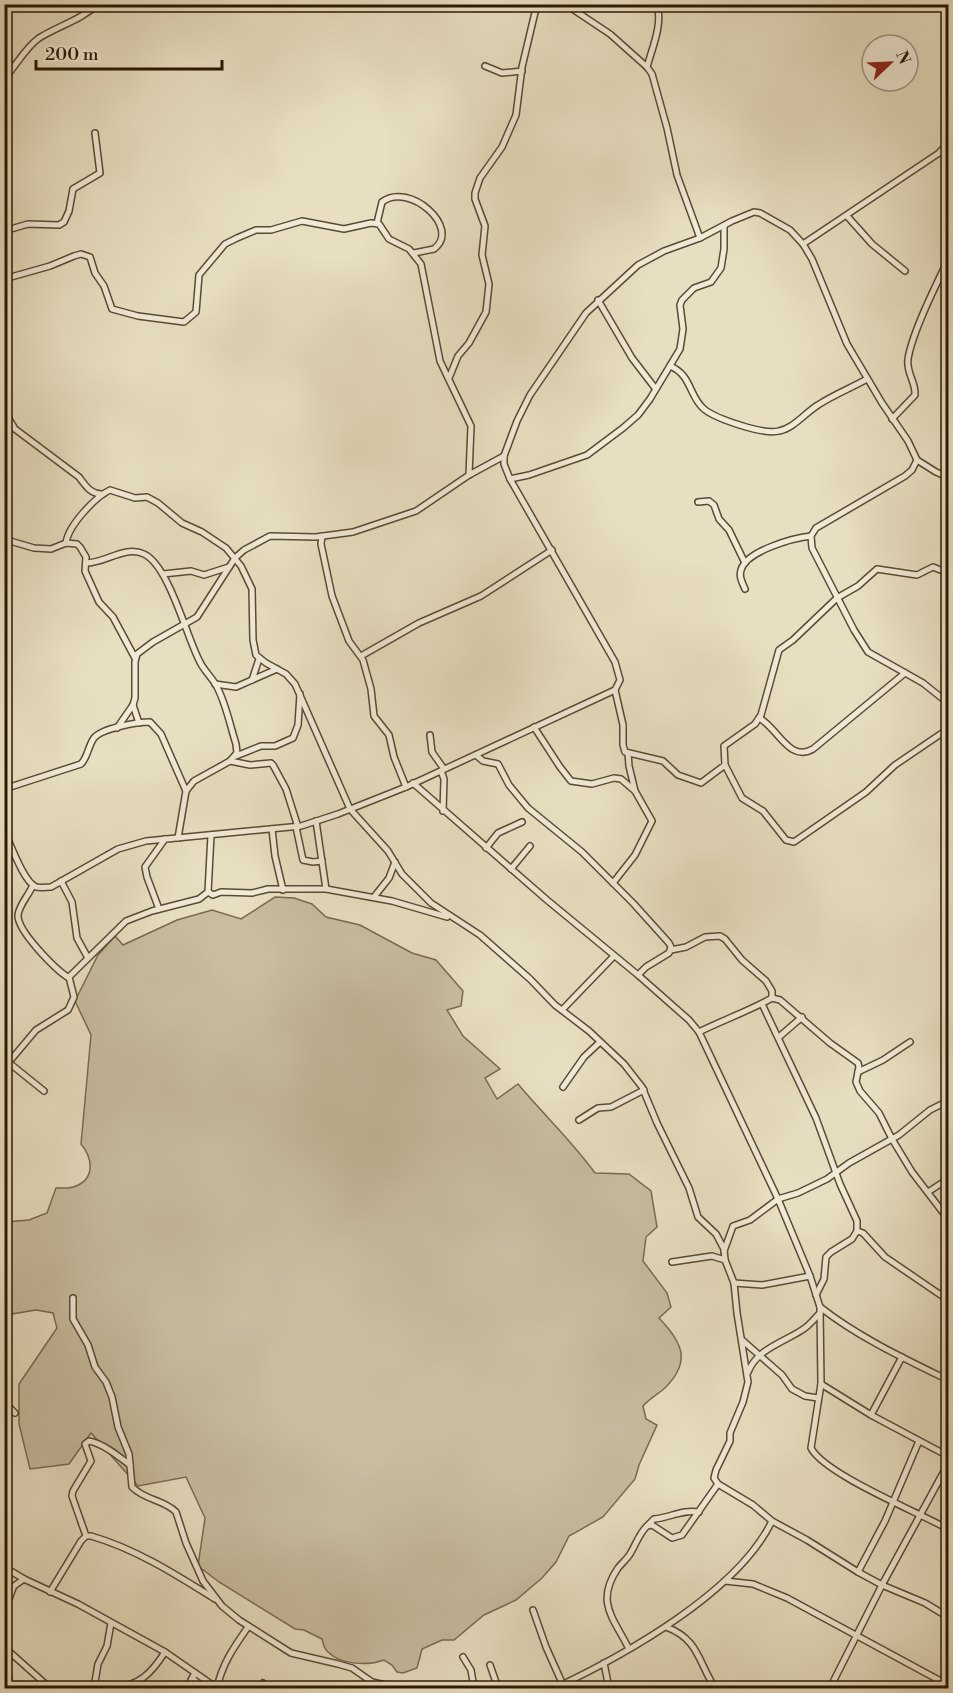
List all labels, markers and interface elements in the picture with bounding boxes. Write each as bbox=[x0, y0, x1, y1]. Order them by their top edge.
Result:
scale bar bbox=[36, 33, 222, 71]
north arrow bbox=[860, 33, 920, 93]
text: 200 m bbox=[45, 43, 99, 66]
text: N bbox=[891, 48, 915, 68]

